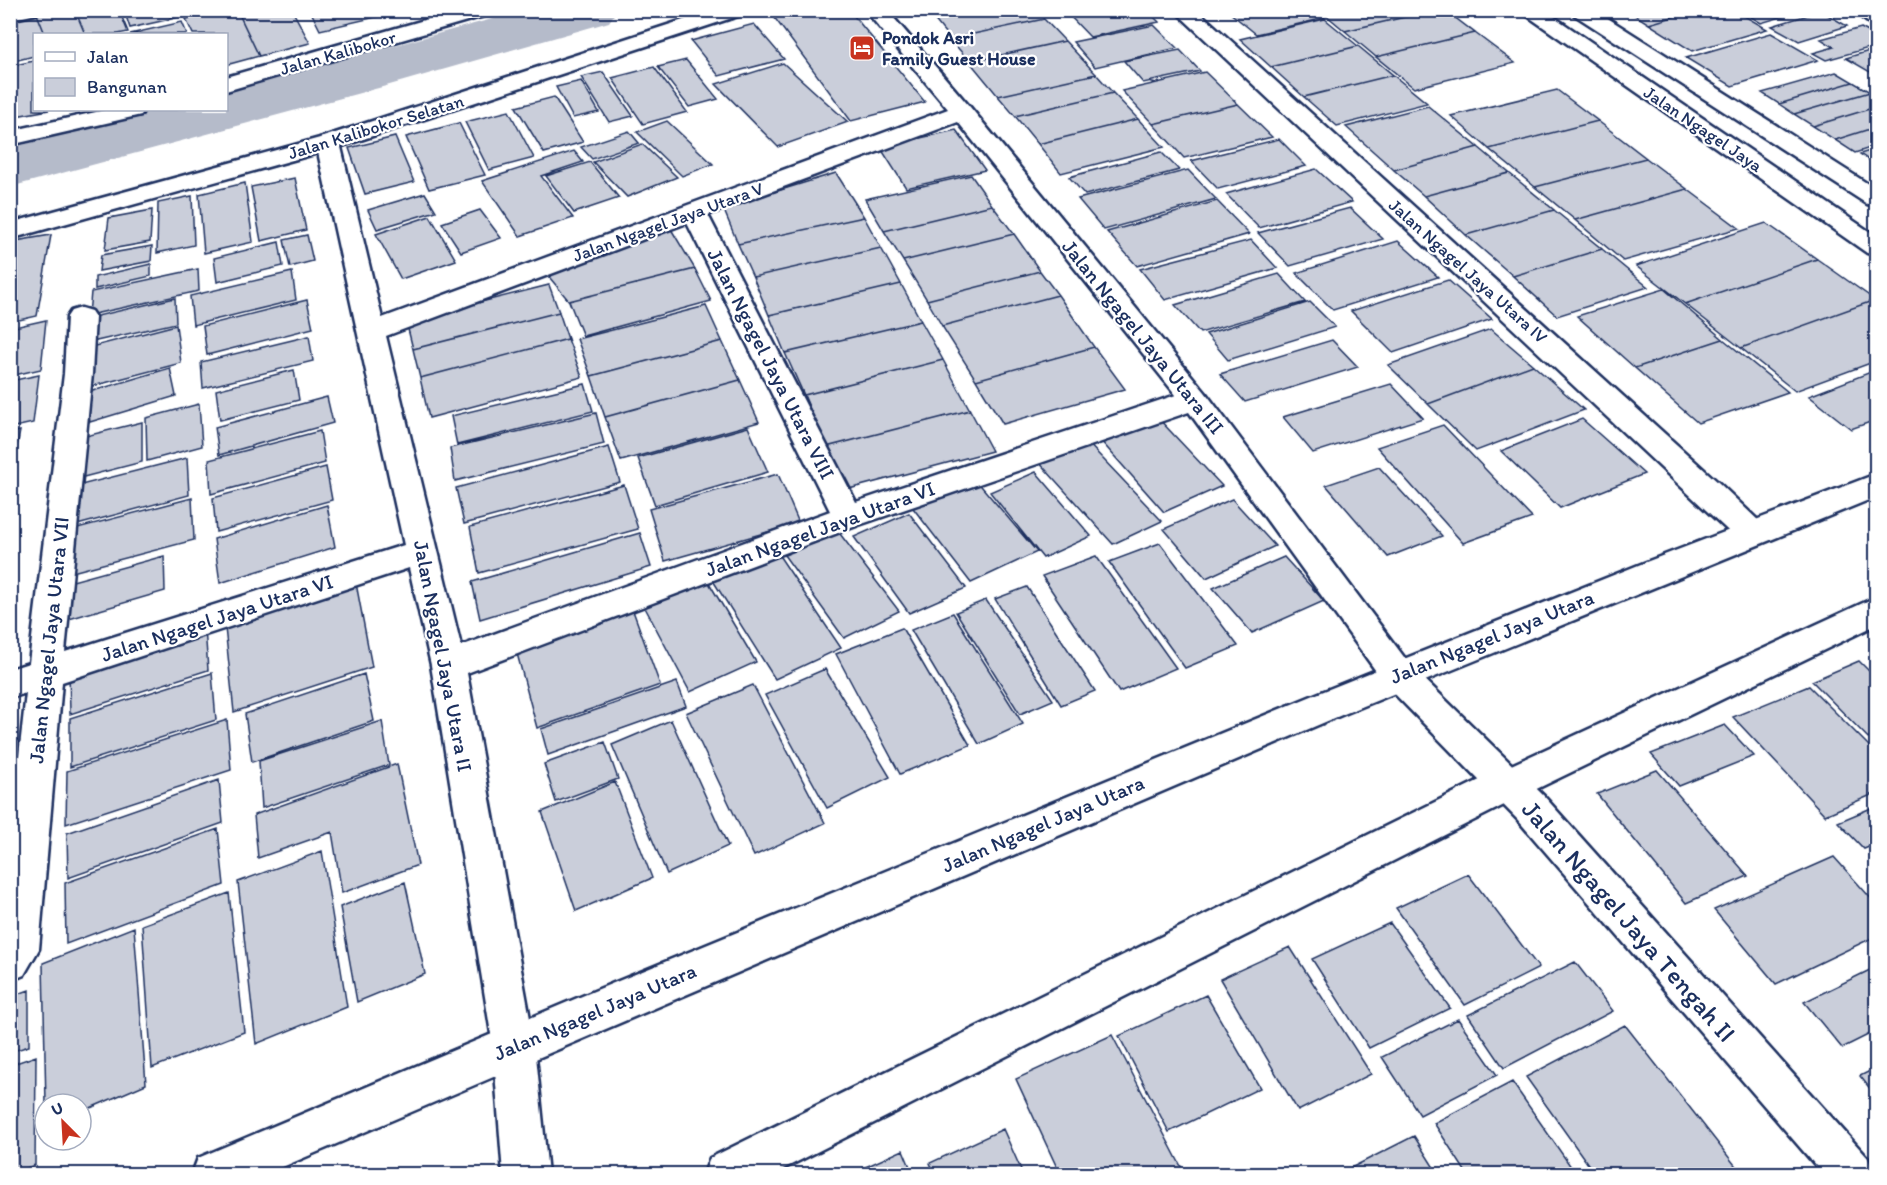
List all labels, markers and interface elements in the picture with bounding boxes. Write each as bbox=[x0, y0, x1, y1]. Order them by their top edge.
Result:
street label: Jalan Kalibokor bbox=[277, 26, 399, 80]
place label: Pondok Asri Family Guest House bbox=[882, 27, 1036, 70]
legend bbox=[33, 33, 228, 111]
hotel icon: Pondok Asri Family Guest House bbox=[847, 33, 877, 63]
text: Jalan bbox=[87, 46, 129, 68]
text: Bangunan bbox=[87, 76, 167, 98]
street label: Jalan Ngagel Jaya bbox=[1639, 81, 1767, 177]
street label: Jalan Kalibokor Selatan bbox=[285, 90, 467, 164]
street label: Jalan Ngagel Jaya Utara V bbox=[570, 177, 767, 267]
street label: Jalan Ngagel Jaya Utara IV bbox=[1384, 194, 1552, 348]
street label: Jalan Ngagel Jaya Utara III bbox=[1057, 234, 1230, 439]
street label: Jalan Ngagel Jaya Utara VIII bbox=[702, 244, 841, 483]
street label: Jalan Ngagel Jaya Utara VI bbox=[702, 475, 938, 582]
street label: Jalan Ngagel Jaya Utara VII bbox=[23, 515, 74, 764]
street label: Jalan Ngagel Jaya Utara II bbox=[409, 538, 478, 774]
street label: Jalan Ngagel Jaya Utara VI bbox=[98, 568, 336, 667]
street label: Jalan Ngagel Jaya Utara bbox=[1386, 584, 1597, 689]
street label: Jalan Ngagel Jaya Utara bbox=[938, 770, 1148, 878]
street label: Jalan Ngagel Jaya Tengah II bbox=[1515, 794, 1743, 1048]
street label: Jalan Ngagel Jaya Utara bbox=[490, 958, 700, 1066]
north arrow bbox=[33, 1092, 93, 1152]
text: U bbox=[48, 1098, 66, 1120]

